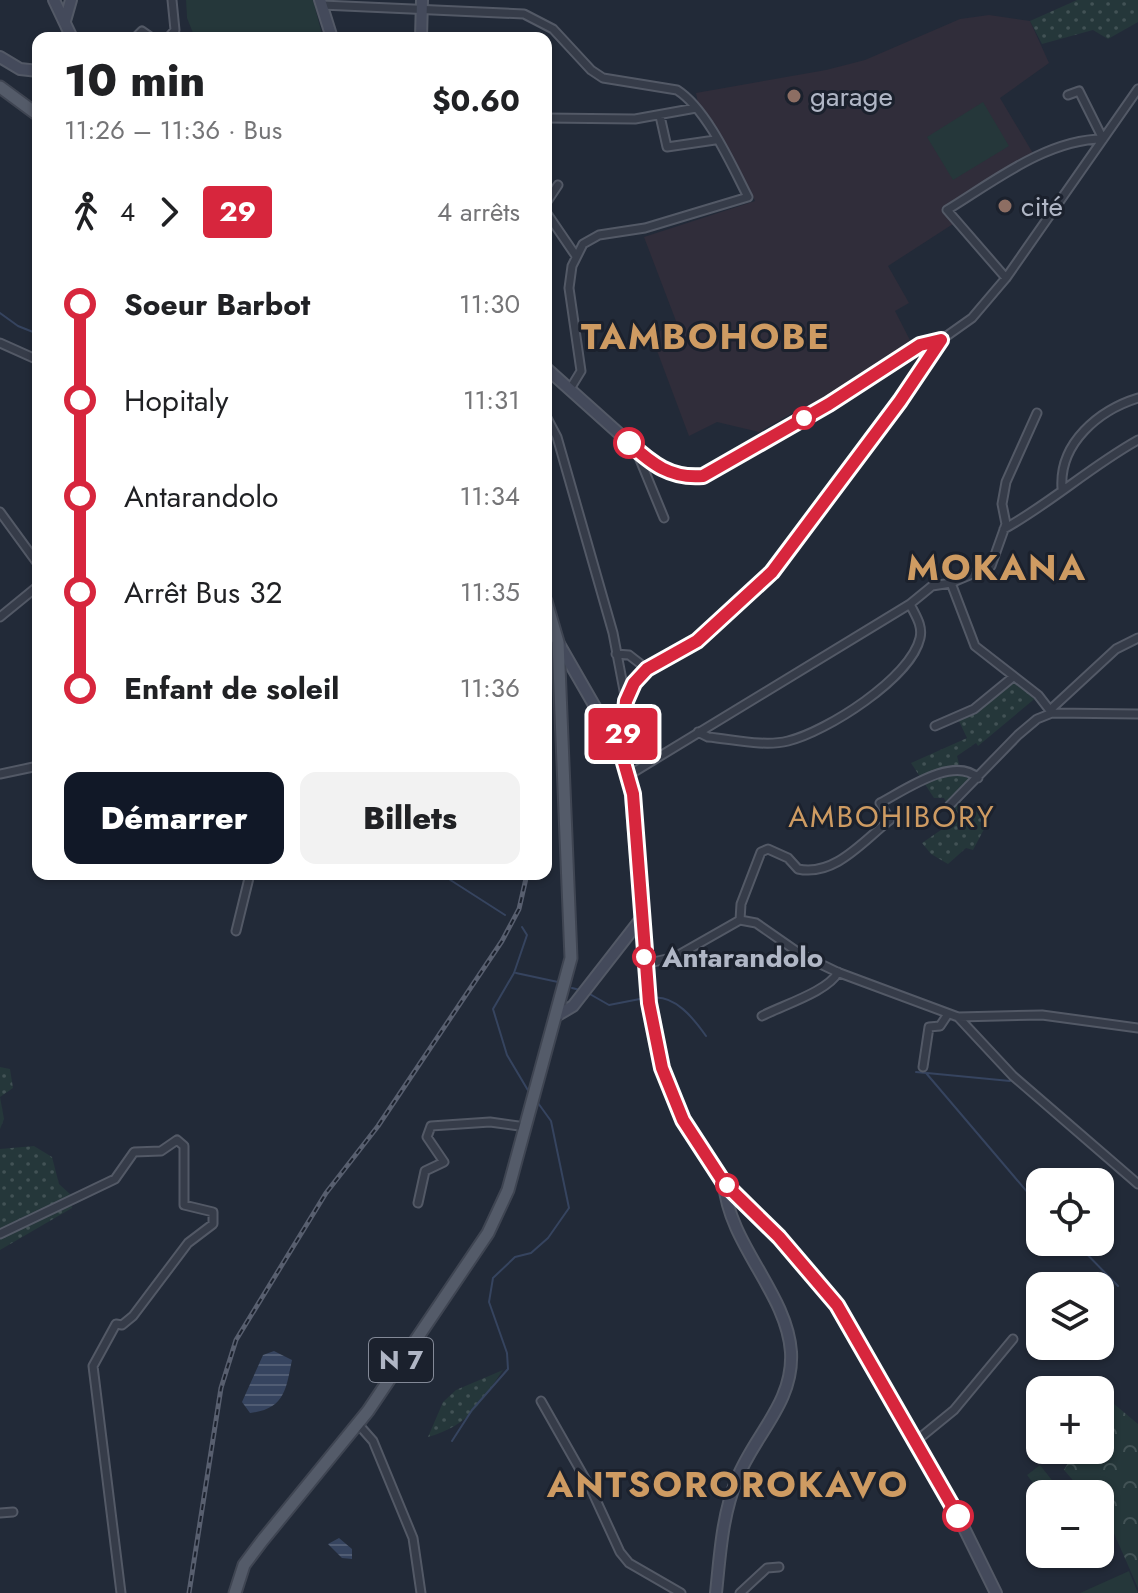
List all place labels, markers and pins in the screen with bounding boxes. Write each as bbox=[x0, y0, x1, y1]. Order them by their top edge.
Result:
place label: garage bbox=[810, 76, 893, 117]
marker: garage bbox=[785, 87, 803, 105]
place label: cité bbox=[1021, 186, 1063, 227]
marker: cité bbox=[996, 197, 1014, 215]
unlabelled marker bbox=[793, 407, 815, 429]
unlabelled marker bbox=[614, 428, 644, 458]
place label: Antarandolo bbox=[661, 937, 823, 978]
marker: Antarandolo bbox=[633, 946, 655, 968]
unlabelled marker bbox=[716, 1174, 738, 1196]
unlabelled marker bbox=[943, 1501, 973, 1531]

